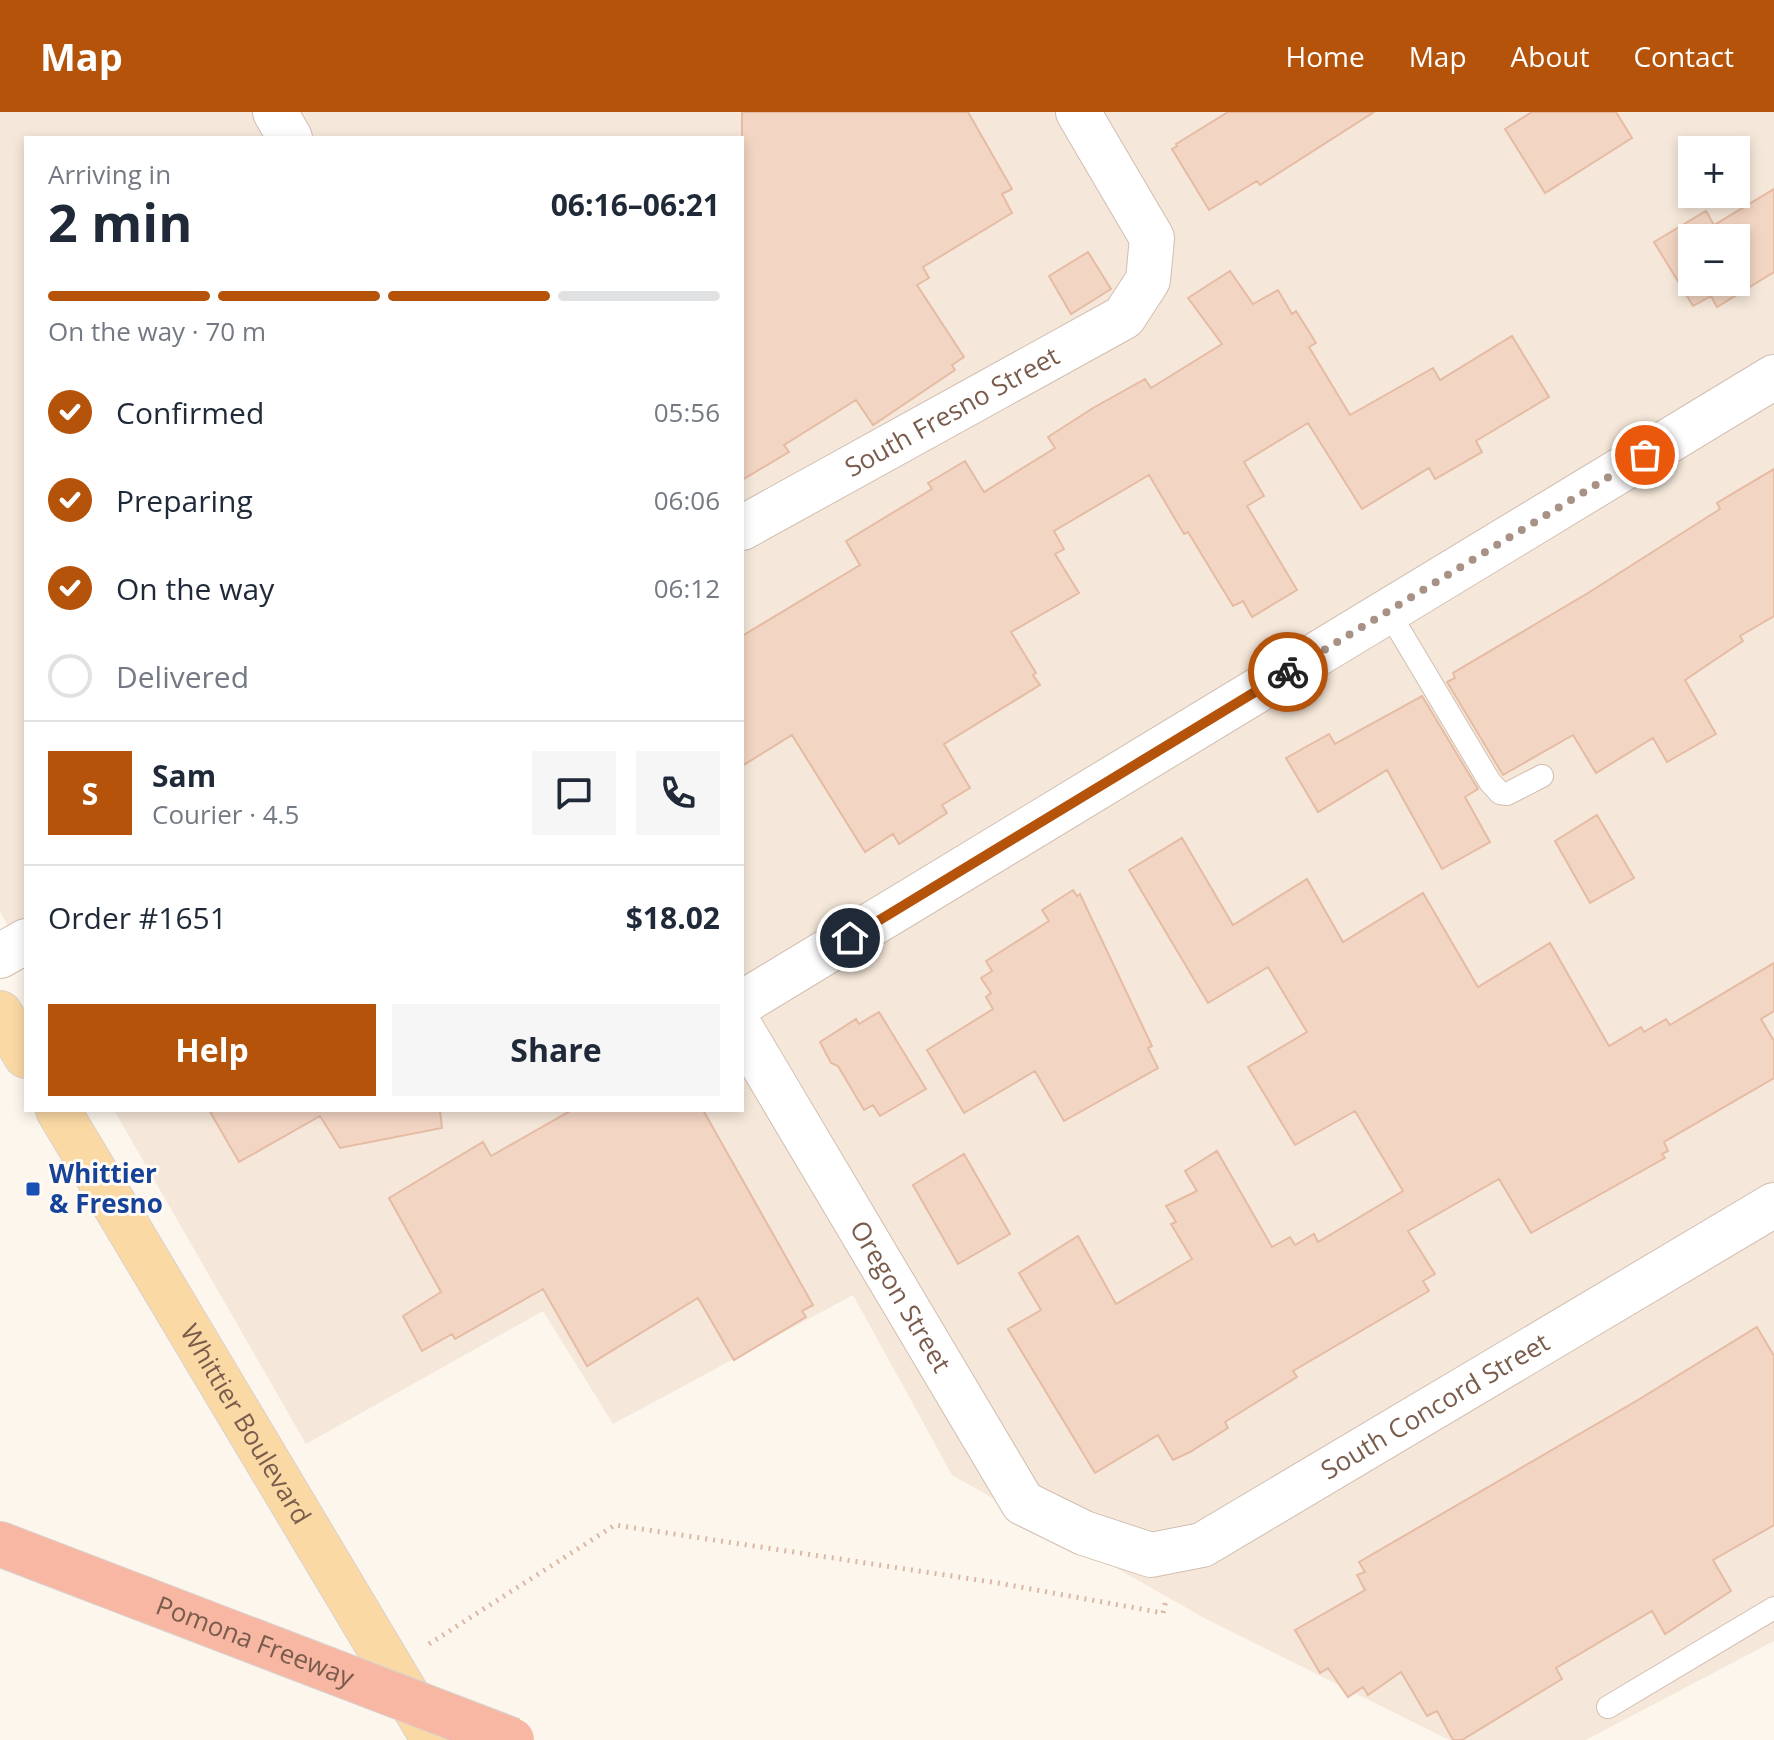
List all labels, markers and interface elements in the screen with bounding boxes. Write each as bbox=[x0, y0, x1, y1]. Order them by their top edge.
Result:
text: Map bbox=[40, 30, 123, 82]
text: Home bbox=[1286, 37, 1365, 75]
text: Map bbox=[1409, 37, 1467, 75]
text: About bbox=[1511, 37, 1589, 75]
text: Contact bbox=[1633, 37, 1734, 75]
map controls bbox=[1678, 136, 1750, 296]
button: + bbox=[1678, 136, 1750, 208]
text: Arriving in bbox=[48, 156, 171, 192]
text: 06:16–06:21 bbox=[551, 184, 720, 225]
text: 2 min bbox=[48, 186, 192, 257]
button: − bbox=[1678, 224, 1750, 296]
text: On the way · 70 m bbox=[48, 313, 266, 349]
street label: South Fresno Street bbox=[838, 337, 1065, 485]
icon: check bbox=[48, 390, 92, 434]
text: Confirmed bbox=[116, 392, 264, 433]
text: 05:56 bbox=[654, 394, 720, 430]
pin bbox=[1611, 421, 1679, 489]
icon: bag bbox=[1623, 433, 1667, 477]
icon: check bbox=[48, 478, 92, 522]
text: Preparing bbox=[116, 480, 253, 521]
text: 06:06 bbox=[654, 482, 720, 518]
icon: check bbox=[48, 566, 92, 610]
text: On the way bbox=[116, 568, 274, 609]
text: 06:12 bbox=[654, 570, 720, 606]
courier bbox=[1248, 632, 1328, 712]
icon: bike bbox=[1266, 650, 1310, 694]
text: Delivered bbox=[116, 656, 249, 697]
button: chat bbox=[532, 751, 616, 835]
button: phone bbox=[636, 751, 720, 835]
text: Sam bbox=[152, 755, 216, 796]
text: S bbox=[82, 773, 98, 814]
text: Courier · 4.5 bbox=[152, 796, 299, 832]
text: Order #1651 bbox=[48, 897, 227, 938]
text: $18.02 bbox=[626, 897, 720, 938]
pin bbox=[816, 904, 884, 972]
icon: home bbox=[828, 916, 872, 960]
button: Help bbox=[48, 1004, 376, 1096]
button: Share bbox=[392, 1004, 720, 1096]
place label: Whittier & Fresno bbox=[49, 1155, 163, 1221]
marker: Whittier & Fresno bbox=[24, 1180, 42, 1198]
street label: Oregon Street bbox=[842, 1213, 960, 1379]
street label: Whittier Boulevard bbox=[173, 1317, 320, 1531]
street label: South Concord Street bbox=[1314, 1324, 1556, 1487]
street label: Pomona Freeway bbox=[151, 1586, 360, 1695]

